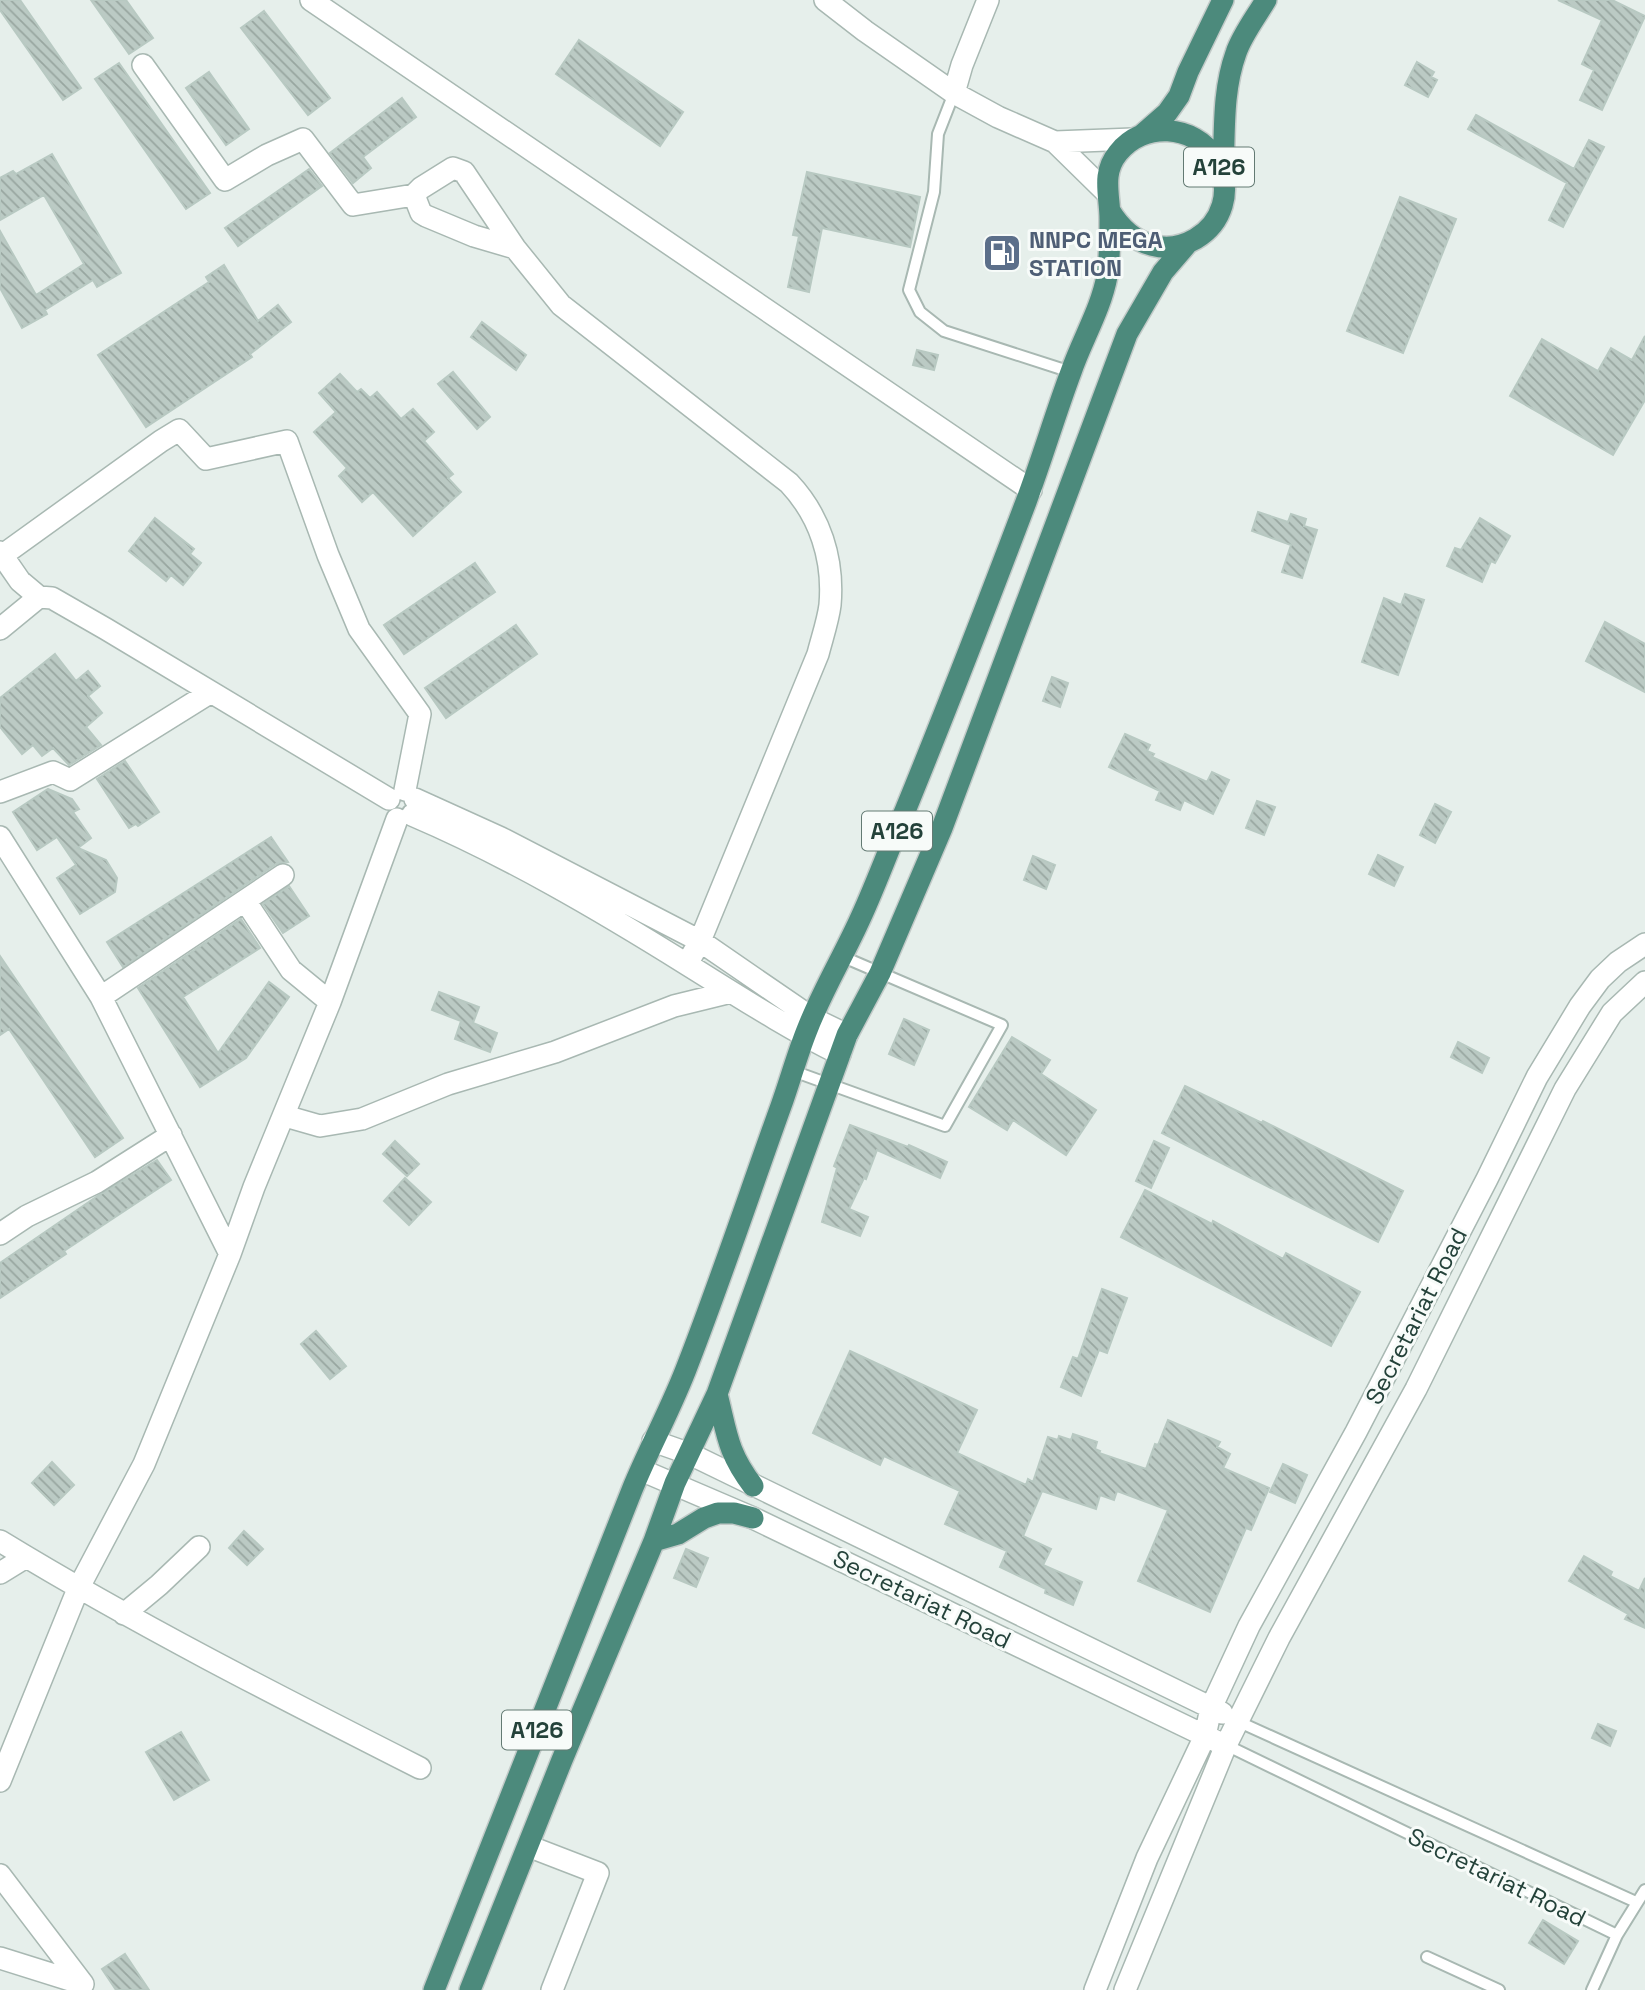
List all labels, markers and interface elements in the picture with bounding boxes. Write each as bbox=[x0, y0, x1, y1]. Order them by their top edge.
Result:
road number: A126 bbox=[1184, 148, 1254, 186]
place label: NNPC MEGA STATION bbox=[1029, 224, 1163, 283]
fuel station icon: NNPC MEGA STATION bbox=[981, 232, 1023, 274]
road number: A126 bbox=[862, 811, 932, 850]
street label: Secretariat Road bbox=[1358, 1222, 1474, 1410]
street label: Secretariat Road bbox=[828, 1542, 1016, 1656]
road number: A126 bbox=[502, 1710, 572, 1750]
street label: Secretariat Road bbox=[1403, 1820, 1591, 1934]

